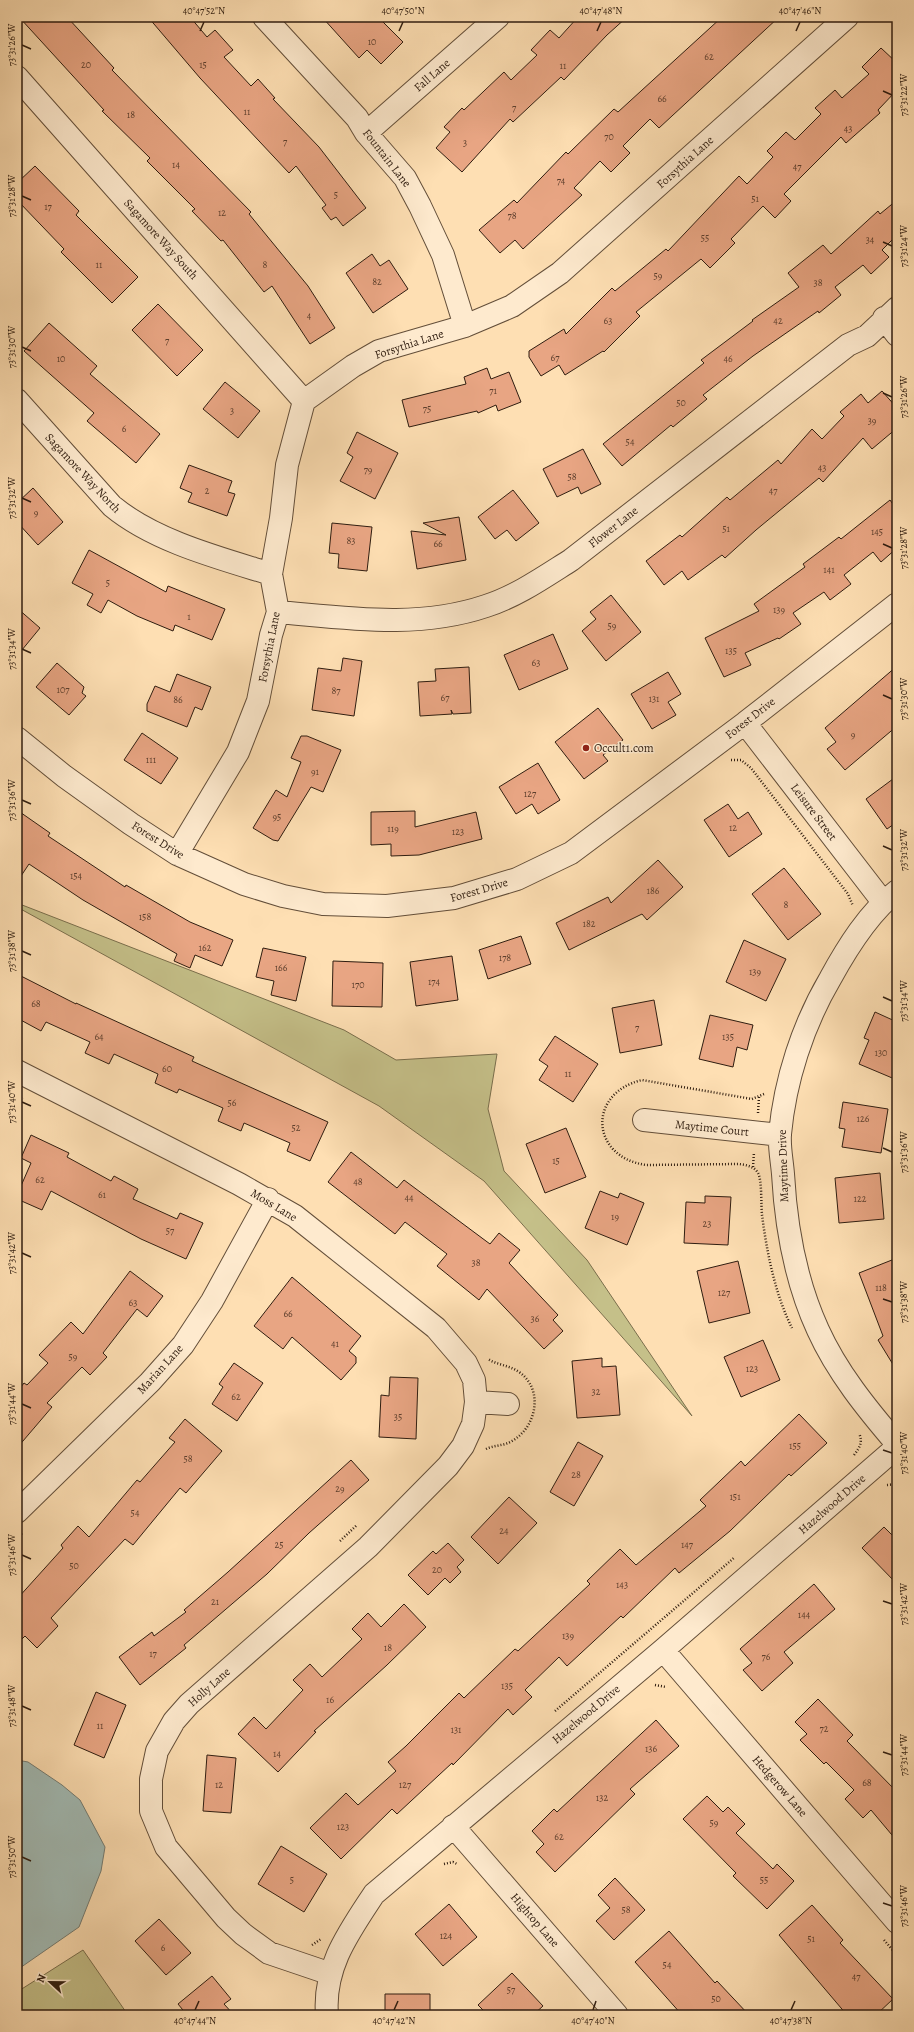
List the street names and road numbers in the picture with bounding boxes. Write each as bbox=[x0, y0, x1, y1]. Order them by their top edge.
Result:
street label: Fall Lane bbox=[410, 55, 454, 95]
street label: Fountain Lane bbox=[359, 125, 415, 191]
street label: Forsythia Lane bbox=[653, 132, 717, 192]
street label: Sagamore Way South bbox=[120, 195, 202, 283]
street label: Forsythia Lane bbox=[372, 325, 446, 363]
street label: Sagamore Way North bbox=[42, 430, 125, 517]
street label: Flower Lane bbox=[585, 503, 641, 551]
street label: Forsythia Lane bbox=[254, 610, 284, 684]
street label: Forest Drive bbox=[722, 693, 778, 743]
street label: Leisure Street bbox=[787, 780, 841, 844]
street label: Forest Drive bbox=[129, 817, 187, 863]
street label: Forest Drive bbox=[448, 874, 510, 906]
street label: Maytime Court bbox=[674, 1116, 750, 1140]
street label: Maytime Drive bbox=[774, 1129, 792, 1203]
street label: Moss Lane bbox=[248, 1185, 300, 1225]
street label: Marian Lane bbox=[133, 1341, 187, 1397]
street label: Hazelwood Drive bbox=[795, 1470, 869, 1538]
street label: Holly Lane bbox=[184, 1664, 234, 1710]
street label: Hazelwood Drive bbox=[549, 1681, 623, 1747]
street label: Hedgerow Lane bbox=[749, 1752, 811, 1820]
street label: Hightop Lane bbox=[507, 1889, 563, 1951]

